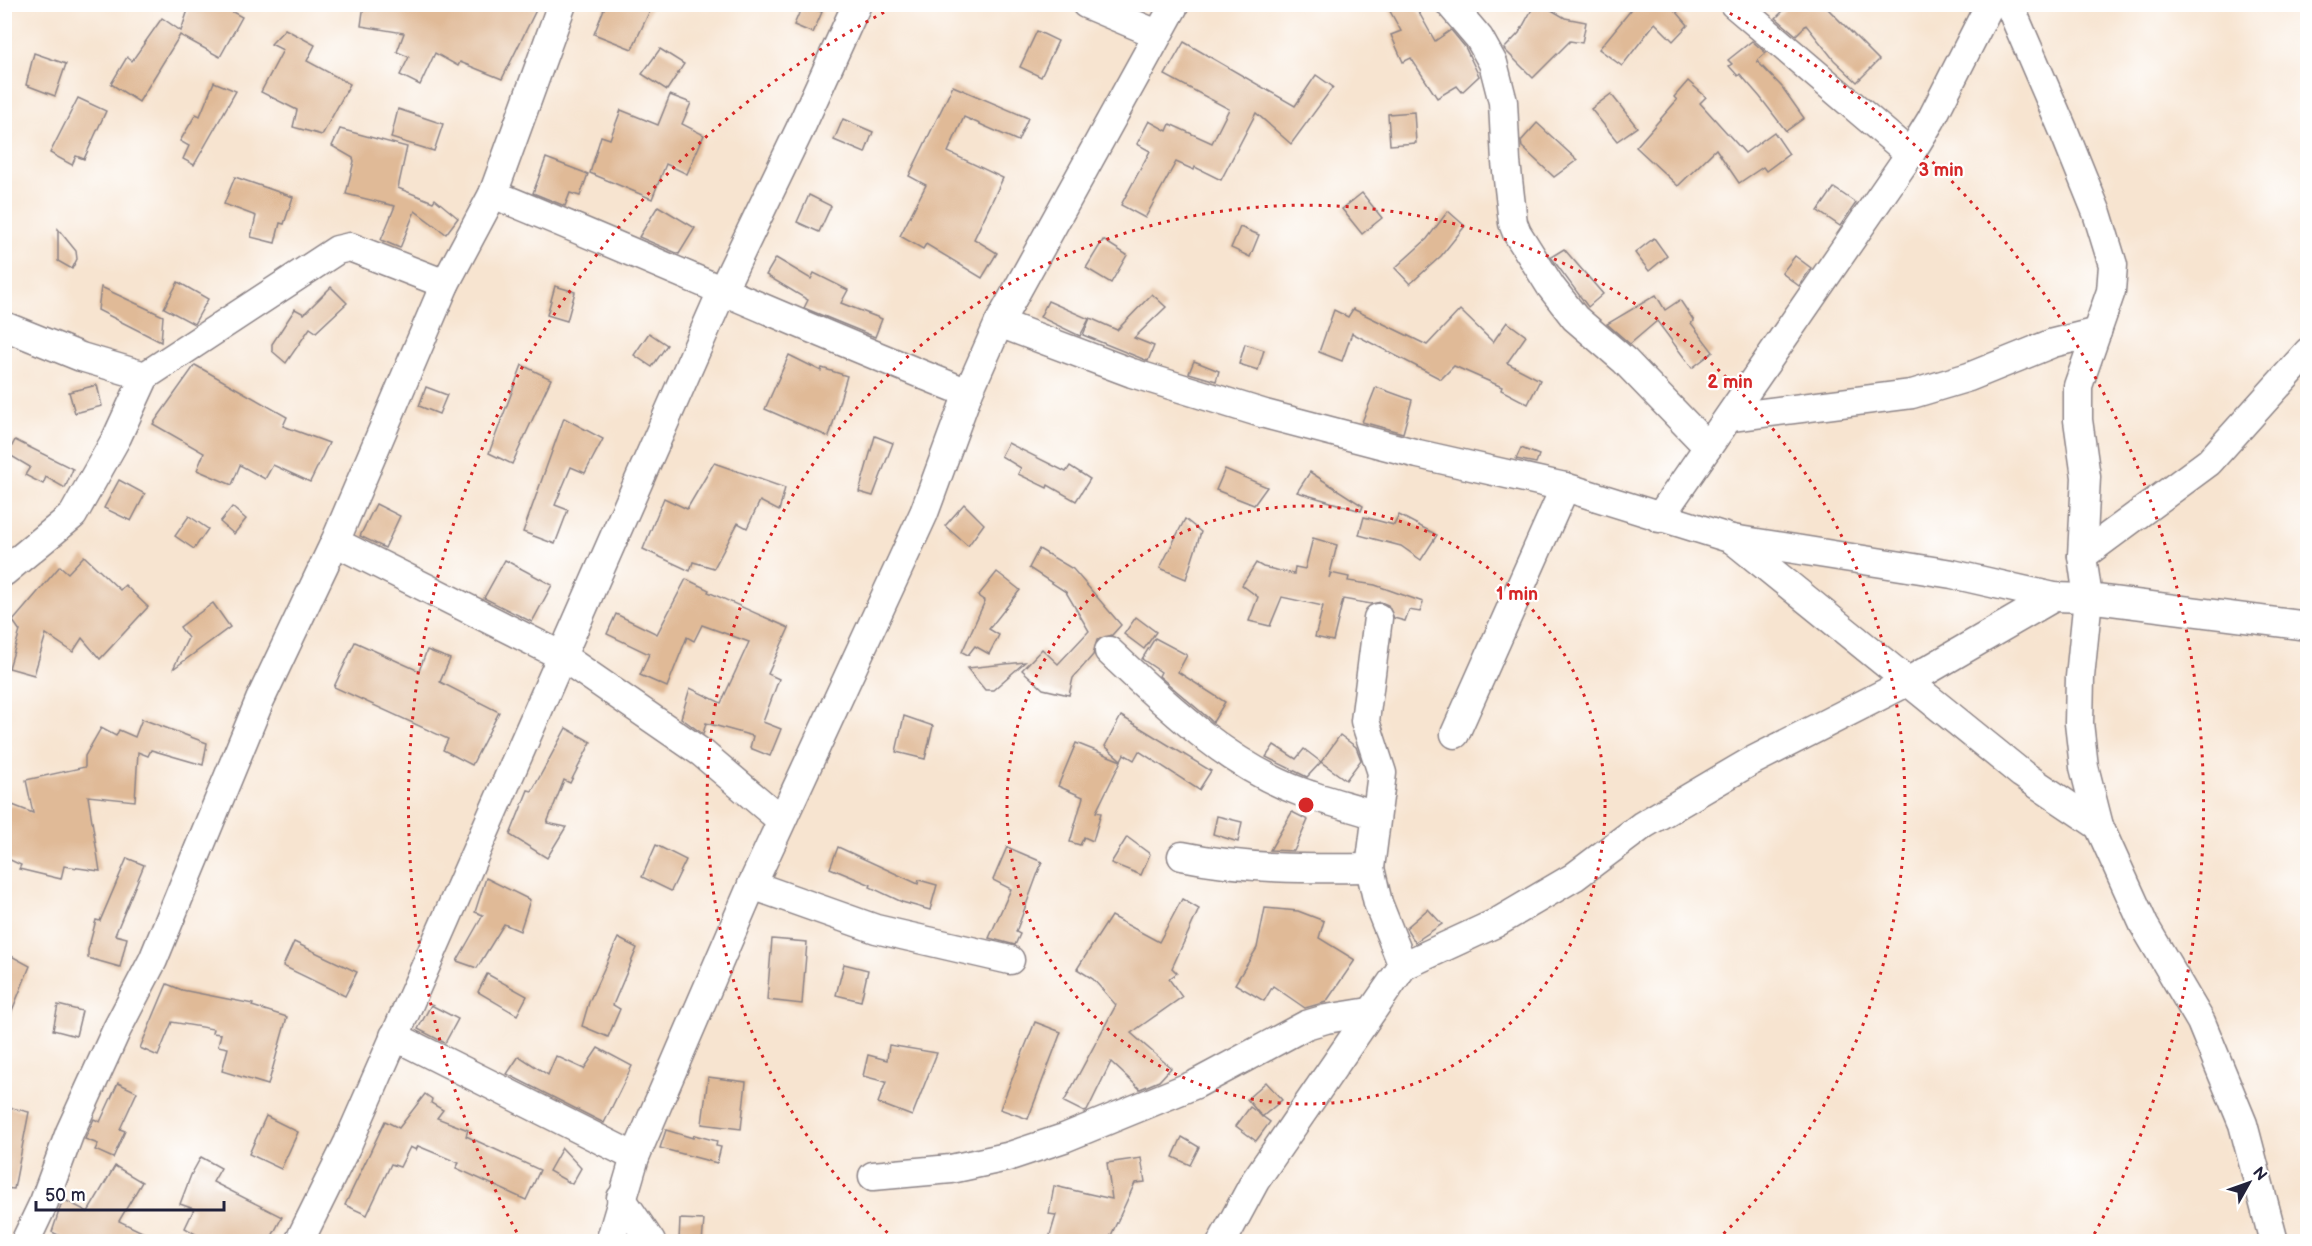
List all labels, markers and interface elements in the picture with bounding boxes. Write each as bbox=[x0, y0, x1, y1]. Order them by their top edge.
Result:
text: 3 min bbox=[1918, 160, 1964, 181]
text: 2 min bbox=[1707, 372, 1753, 393]
text: 1 min bbox=[1496, 584, 1538, 605]
centre of rings bbox=[1296, 795, 1316, 815]
north arrow bbox=[2219, 1153, 2279, 1213]
text: N bbox=[2248, 1164, 2270, 1185]
scale bar bbox=[36, 1174, 224, 1212]
text: 50 m bbox=[45, 1185, 86, 1206]

